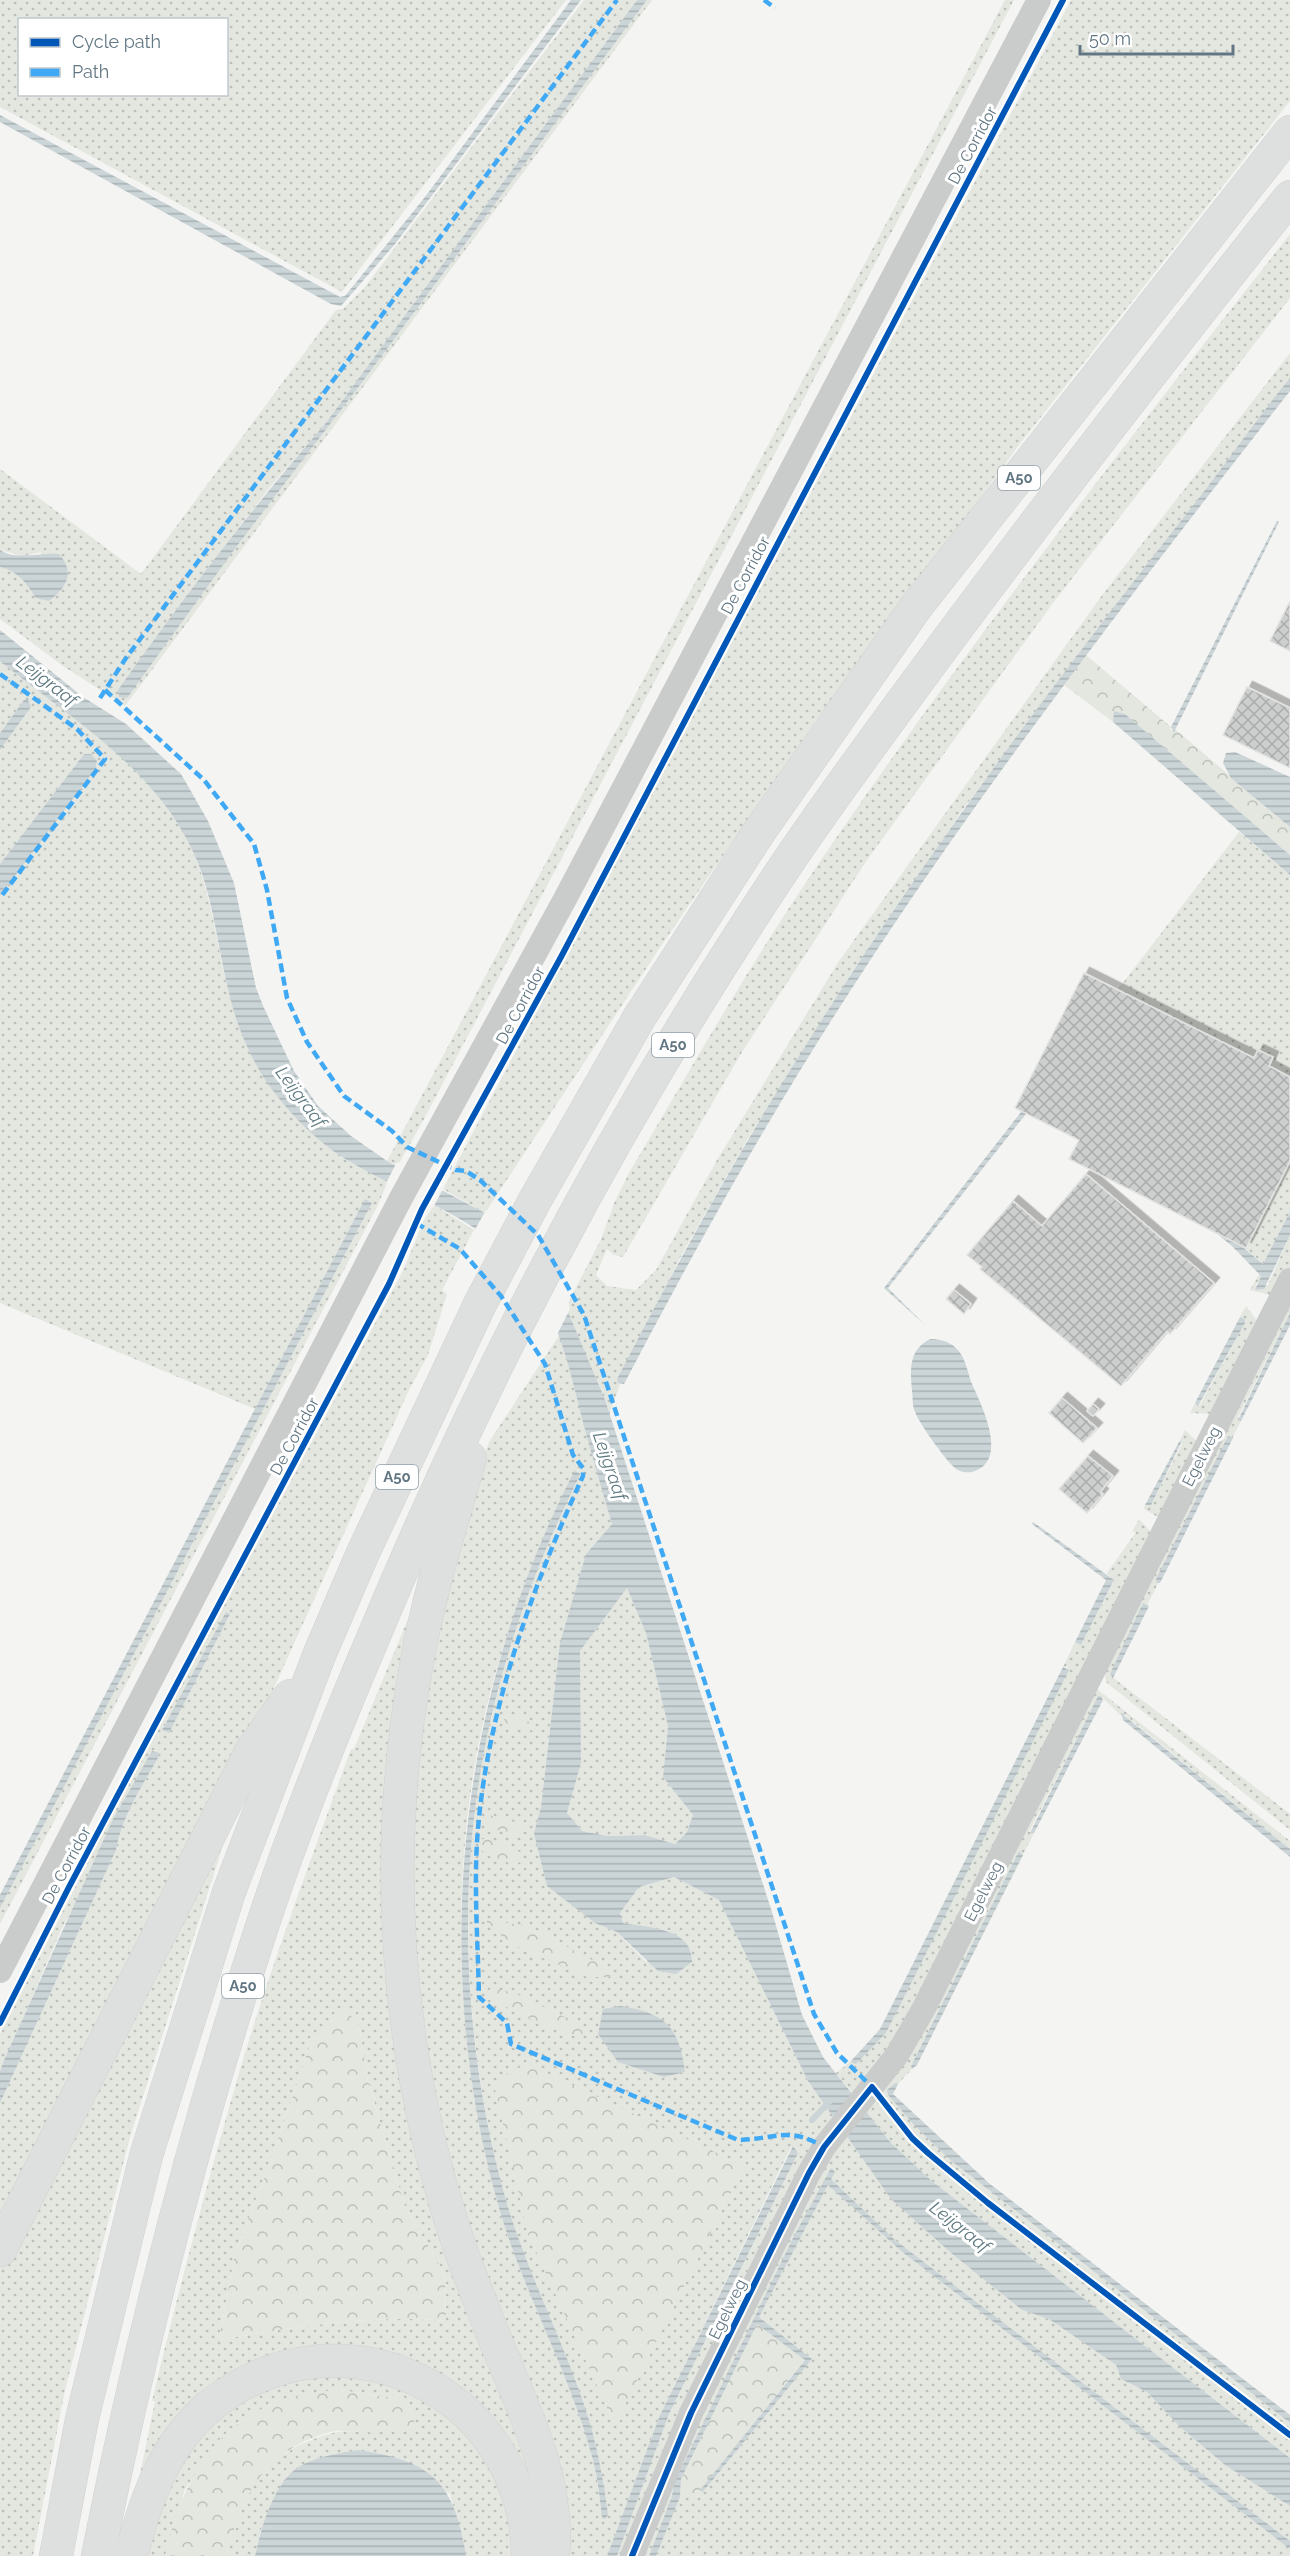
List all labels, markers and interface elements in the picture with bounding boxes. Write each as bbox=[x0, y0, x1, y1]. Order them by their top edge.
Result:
legend bbox=[18, 18, 228, 96]
scale bar bbox=[1080, 18, 1233, 56]
text: 50 m bbox=[1089, 28, 1131, 49]
text: Cycle path bbox=[72, 31, 161, 52]
text: Path bbox=[72, 61, 109, 82]
street label: De Corridor bbox=[944, 103, 1001, 187]
road number: A50 bbox=[998, 466, 1040, 490]
street label: De Corridor bbox=[717, 533, 774, 617]
water label: Leijgraaf bbox=[13, 651, 84, 712]
street label: De Corridor bbox=[492, 963, 549, 1047]
road number: A50 bbox=[652, 1033, 694, 1057]
water label: Leijgraaf bbox=[272, 1062, 332, 1133]
street label: De Corridor bbox=[266, 1394, 323, 1478]
street label: Egelweg bbox=[1178, 1423, 1225, 1489]
water label: Leijgraaf bbox=[589, 1429, 633, 1505]
road number: A50 bbox=[376, 1465, 418, 1489]
street label: De Corridor bbox=[38, 1823, 95, 1907]
street label: Egelweg bbox=[960, 1858, 1007, 1924]
road number: A50 bbox=[222, 1974, 264, 1998]
water label: Leijgraaf bbox=[926, 2196, 996, 2258]
street label: Egelweg bbox=[705, 2276, 750, 2343]

